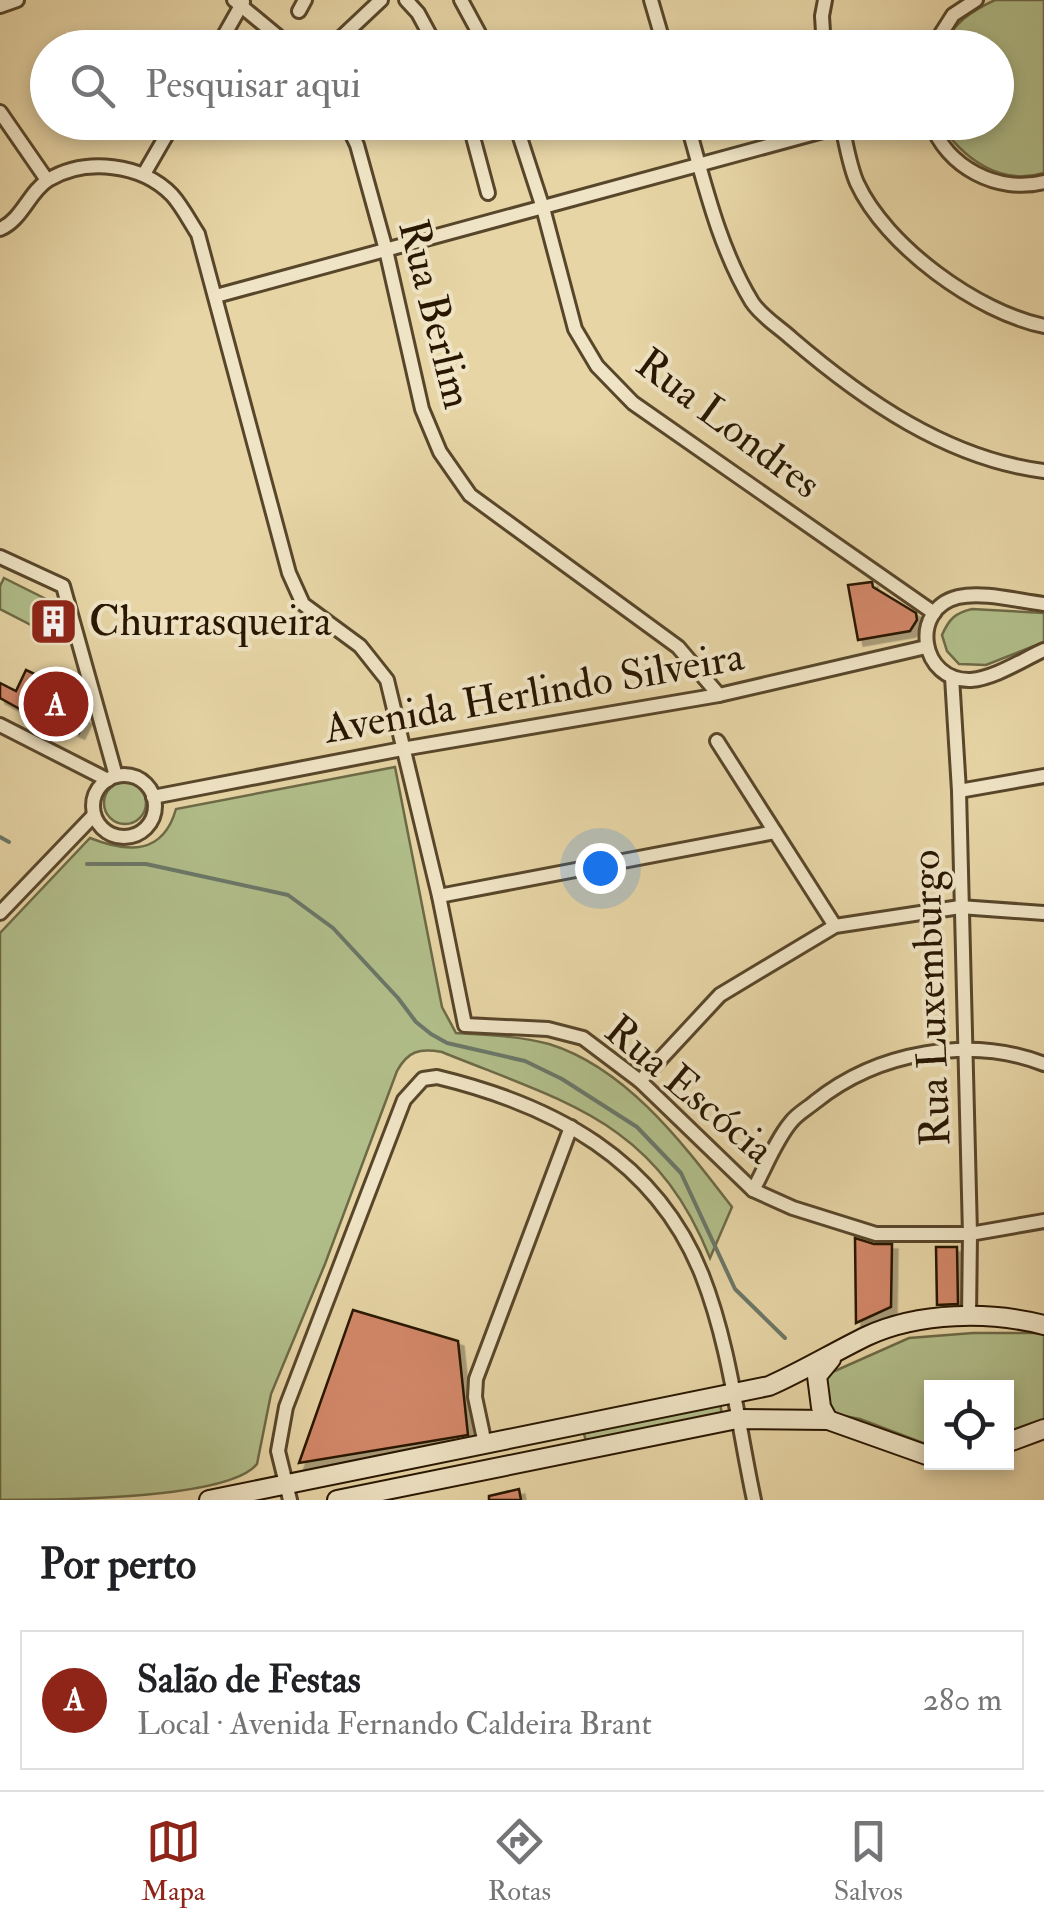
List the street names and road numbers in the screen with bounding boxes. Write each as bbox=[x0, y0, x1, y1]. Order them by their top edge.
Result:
street label: Rua Berlim bbox=[386, 214, 484, 414]
street label: Rua Londres bbox=[625, 338, 831, 510]
street label: Avenida Herlindo Silveira bbox=[319, 630, 748, 756]
street label: Rua Luxemburgo bbox=[900, 849, 962, 1147]
street label: Rua Escócia bbox=[594, 1004, 785, 1176]

